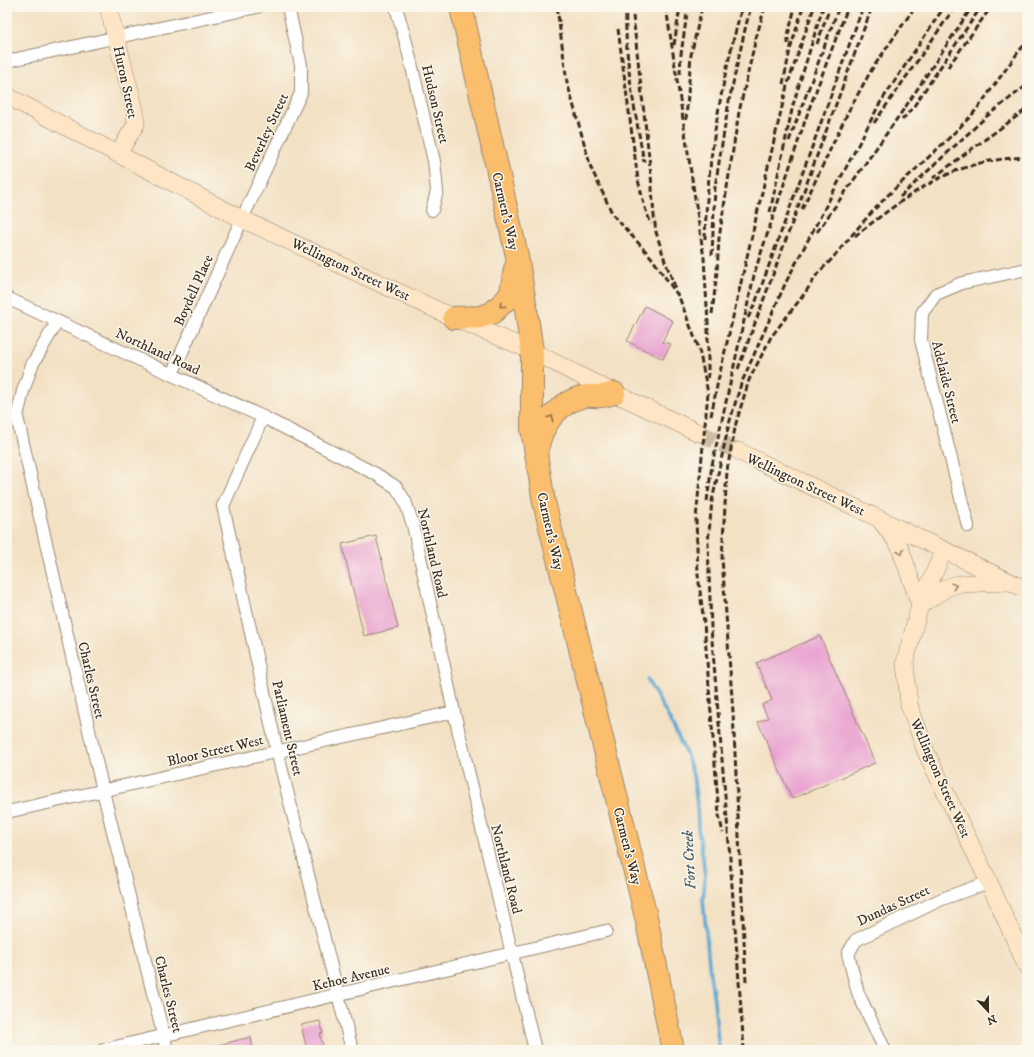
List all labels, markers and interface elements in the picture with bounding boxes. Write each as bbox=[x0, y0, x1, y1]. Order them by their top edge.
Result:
street label: Huron Street bbox=[109, 44, 142, 121]
street label: Hudson Street bbox=[417, 63, 453, 146]
street label: Beverley Street bbox=[241, 90, 293, 174]
street label: Carmen's Way bbox=[487, 170, 523, 252]
street label: Wellington Street West bbox=[287, 234, 413, 306]
street label: Boydell Place bbox=[170, 252, 218, 329]
one-way arrow bbox=[499, 300, 506, 307]
street label: Northland Road bbox=[112, 324, 203, 379]
street label: Adelaide Street bbox=[927, 339, 965, 426]
one-way arrow bbox=[546, 416, 553, 423]
street label: Wellington Street West bbox=[742, 449, 868, 521]
street label: Carmen's Way bbox=[532, 490, 568, 572]
street label: Northland Road bbox=[413, 507, 451, 600]
one-way arrow bbox=[897, 548, 905, 555]
one-way arrow bbox=[950, 582, 957, 591]
street label: Charles Street bbox=[73, 640, 109, 721]
street label: Parliament Street bbox=[267, 679, 307, 778]
street label: Wellington Street West bbox=[905, 715, 975, 841]
street label: Bloor Street West bbox=[165, 731, 265, 771]
street label: Carmen's Way bbox=[609, 805, 645, 887]
street label: Northland Road bbox=[486, 823, 526, 916]
water label: Fort Creek bbox=[678, 829, 701, 890]
street label: Dundas Street bbox=[854, 881, 933, 931]
street label: Charles Street bbox=[150, 954, 186, 1035]
street label: Kehoe Avenue bbox=[311, 960, 392, 996]
north arrow bbox=[968, 991, 1008, 1031]
text: N bbox=[985, 1011, 998, 1028]

